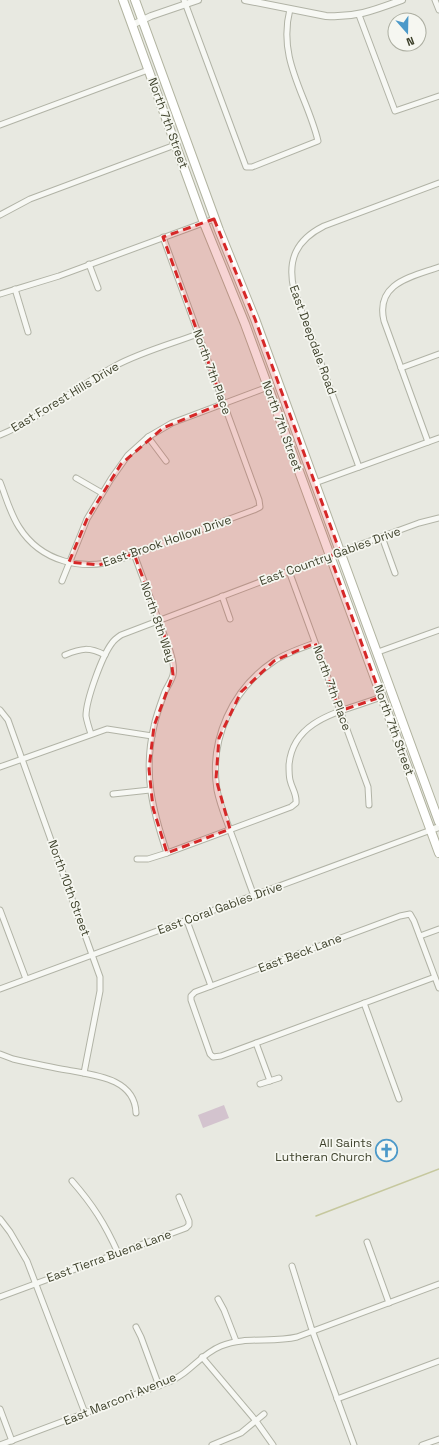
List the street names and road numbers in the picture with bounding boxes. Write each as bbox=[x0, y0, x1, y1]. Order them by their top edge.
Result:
street label: North 7th Street bbox=[144, 76, 192, 170]
street label: East Deepdale Road bbox=[286, 283, 340, 397]
street label: North 7th Place bbox=[189, 327, 235, 417]
street label: East Forest Hills Drive bbox=[8, 358, 122, 436]
street label: North 7th Street bbox=[258, 379, 306, 473]
street label: East Brook Hollow Drive bbox=[101, 511, 233, 571]
street label: East Country Gables Drive bbox=[257, 523, 403, 589]
street label: North 8th Way bbox=[137, 580, 179, 664]
street label: North 7th Place bbox=[309, 643, 355, 733]
street label: North 7th Street bbox=[370, 683, 418, 777]
street label: North 10th Street bbox=[44, 838, 94, 938]
street label: East Coral Gables Drive bbox=[155, 878, 285, 938]
street label: East Beck Lane bbox=[256, 930, 344, 976]
street label: East Tierra Buena Lane bbox=[44, 1226, 174, 1286]
street label: East Marconi Avenue bbox=[61, 1369, 179, 1429]

